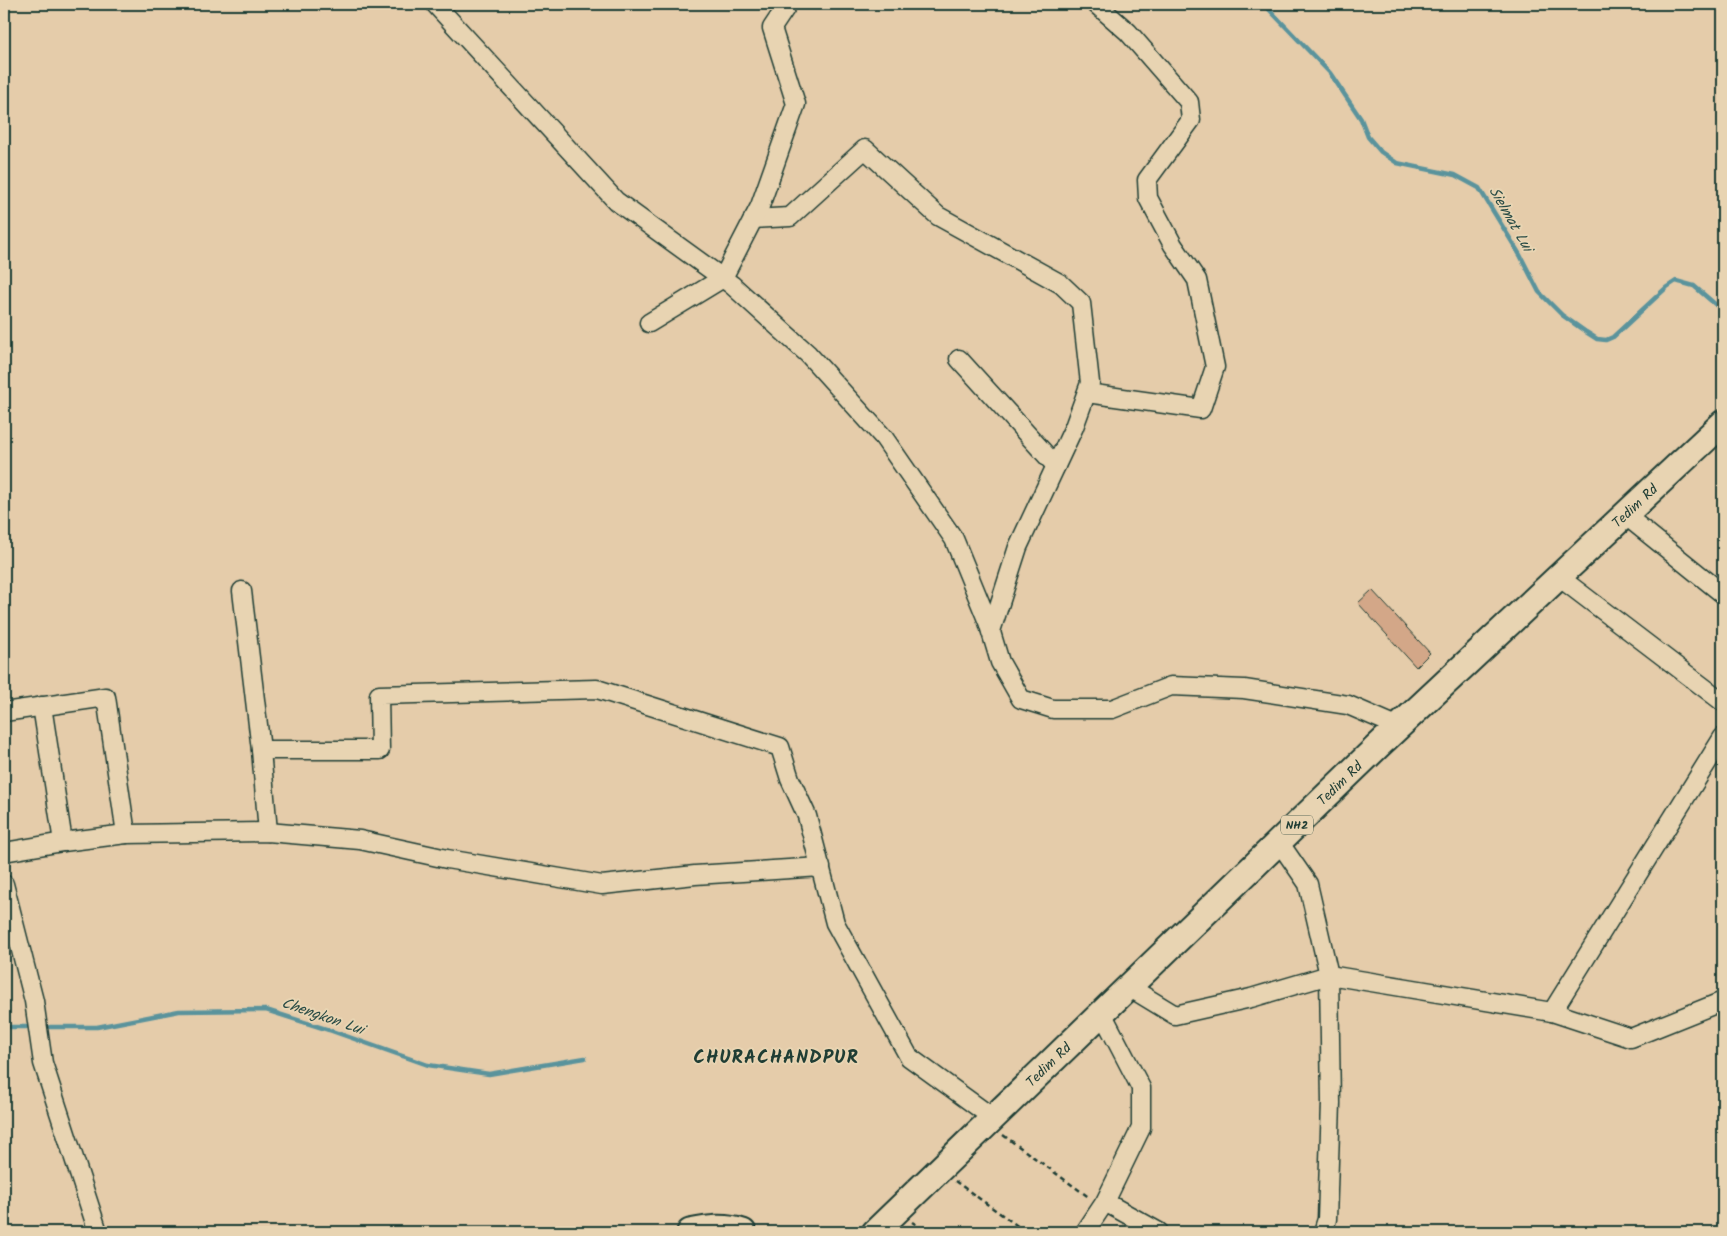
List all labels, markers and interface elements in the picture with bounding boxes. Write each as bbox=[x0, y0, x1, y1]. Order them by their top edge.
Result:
water label: Sielmat Lui bbox=[1482, 182, 1540, 260]
street label: Tedim Rd bbox=[1607, 479, 1664, 534]
street label: Tedim Rd bbox=[1312, 756, 1369, 811]
road number: NH2 bbox=[1281, 816, 1313, 834]
water label: Chengkon Lui bbox=[278, 992, 370, 1043]
street label: Tedim Rd bbox=[1021, 1037, 1078, 1093]
district label: CHURACHANDPUR bbox=[693, 1043, 859, 1073]

